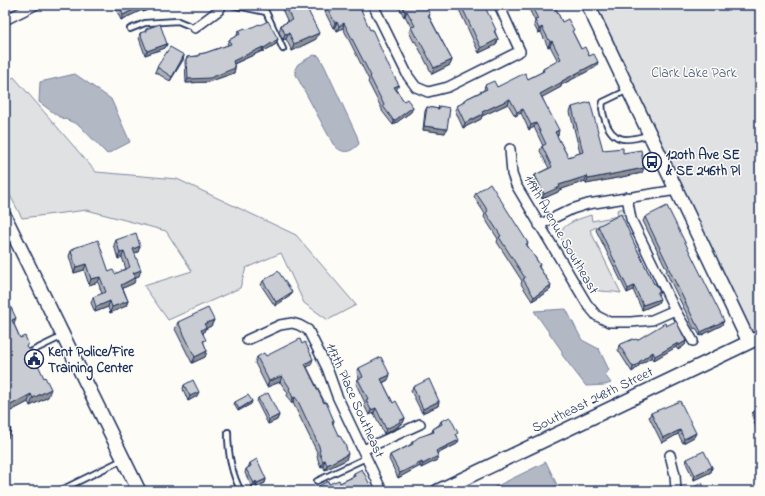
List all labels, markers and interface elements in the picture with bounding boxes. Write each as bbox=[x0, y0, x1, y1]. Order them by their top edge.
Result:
park label: Clark Lake Park bbox=[651, 63, 738, 84]
place label: 120th Ave SE & SE 246th Pl bbox=[665, 145, 741, 182]
bus stop icon: 120th Ave SE & SE 246th Pl bbox=[641, 151, 663, 173]
street label: 119th Avenue Southeast bbox=[518, 171, 604, 299]
street label: 117th Place Southeast bbox=[320, 340, 390, 462]
place label: Kent Police/Fire Training Center bbox=[48, 342, 135, 381]
public building icon: Kent Police/Fire Training Center bbox=[23, 348, 45, 370]
street label: Southeast 248th Street bbox=[528, 362, 657, 439]

